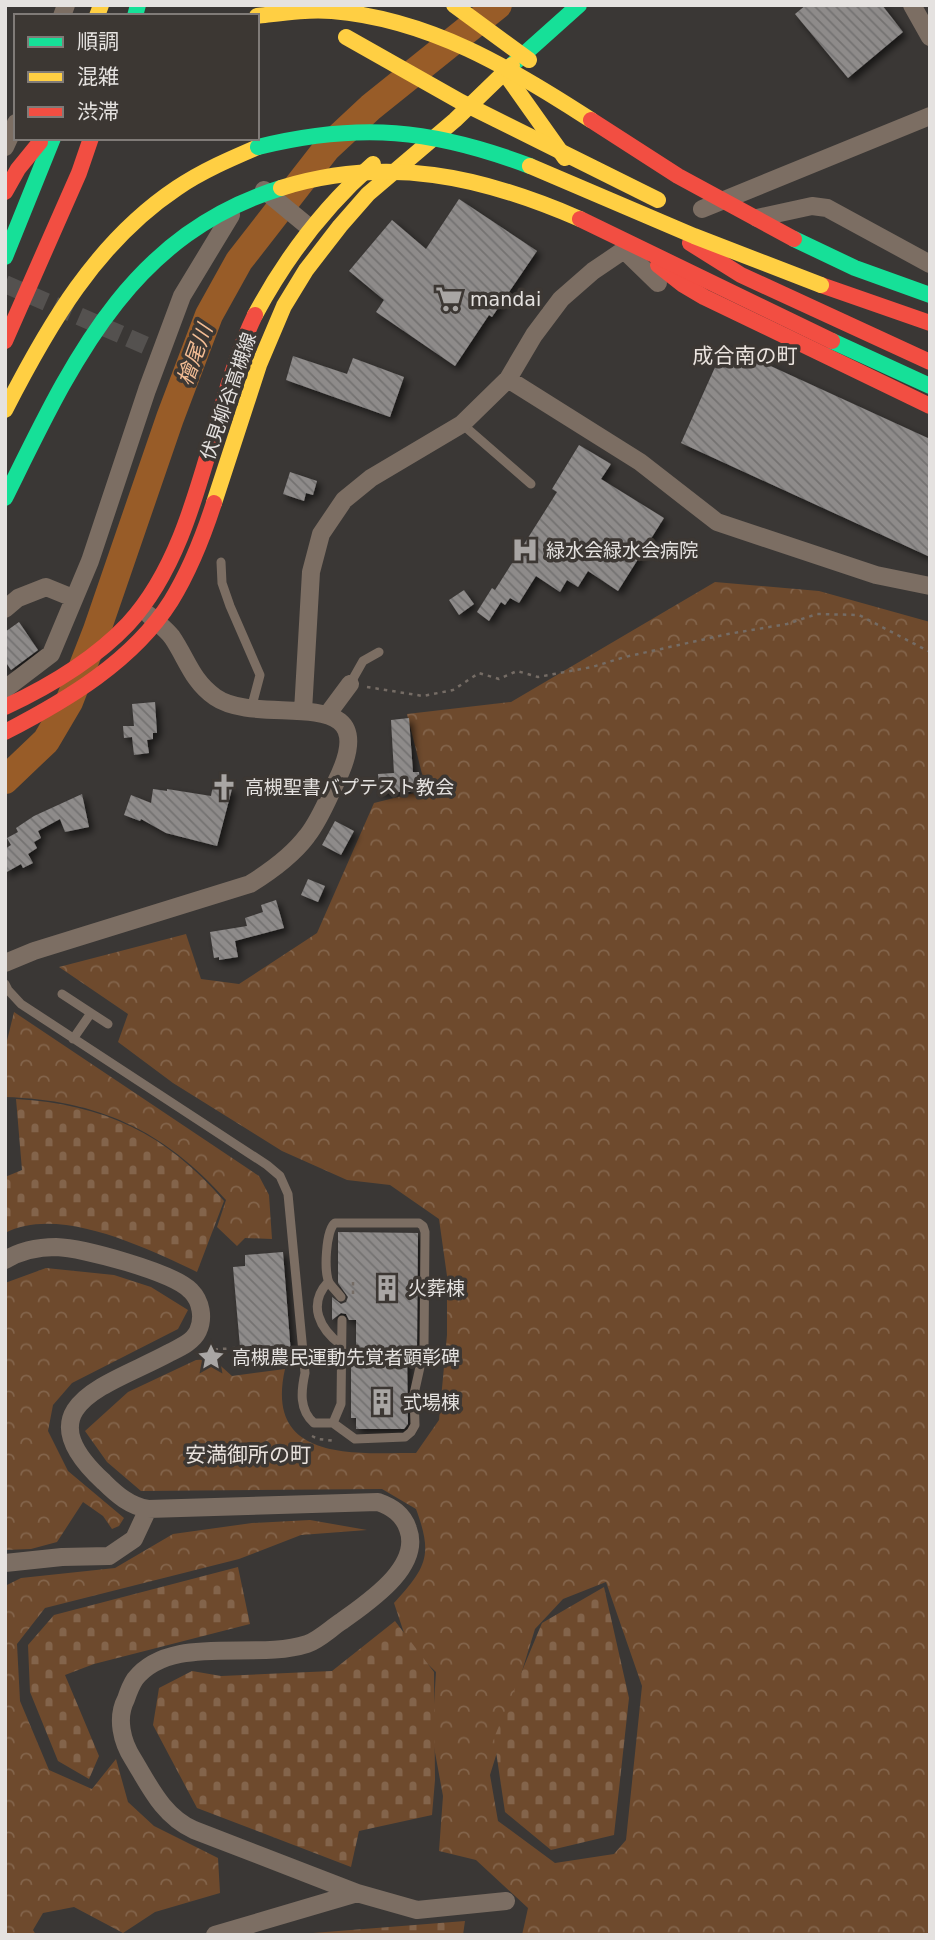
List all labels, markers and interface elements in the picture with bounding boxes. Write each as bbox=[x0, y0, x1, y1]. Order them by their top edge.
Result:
legend bbox=[14, 14, 259, 140]
text: 順調 bbox=[77, 30, 119, 54]
text: 混雑 bbox=[77, 65, 119, 89]
text: 渋滞 bbox=[77, 100, 119, 124]
supermarket icon: mandai bbox=[434, 284, 464, 314]
place label: mandai bbox=[470, 288, 541, 310]
water label: 檜尾川 bbox=[173, 319, 218, 389]
street label: 伏見柳谷高槻線 bbox=[196, 330, 260, 462]
district label: 成合南の町 bbox=[693, 344, 798, 368]
hospital icon: 緑水会緑水会病院 bbox=[510, 535, 540, 565]
place label: 緑水会緑水会病院 bbox=[546, 539, 698, 561]
church icon: 高槻聖書バプテスト教会 bbox=[209, 772, 239, 802]
place label: 高槻聖書バプテスト教会 bbox=[245, 776, 454, 798]
building icon: 火葬棟 bbox=[372, 1273, 402, 1303]
place label: 火葬棟 bbox=[408, 1277, 465, 1299]
place icon: 高槻農民運動先覚者顕彰碑 bbox=[196, 1342, 226, 1372]
place label: 高槻農民運動先覚者顕彰碑 bbox=[232, 1346, 460, 1368]
building icon: 式場棟 bbox=[367, 1387, 397, 1417]
place label: 式場棟 bbox=[403, 1391, 460, 1413]
district label: 安満御所の町 bbox=[185, 1443, 311, 1467]

